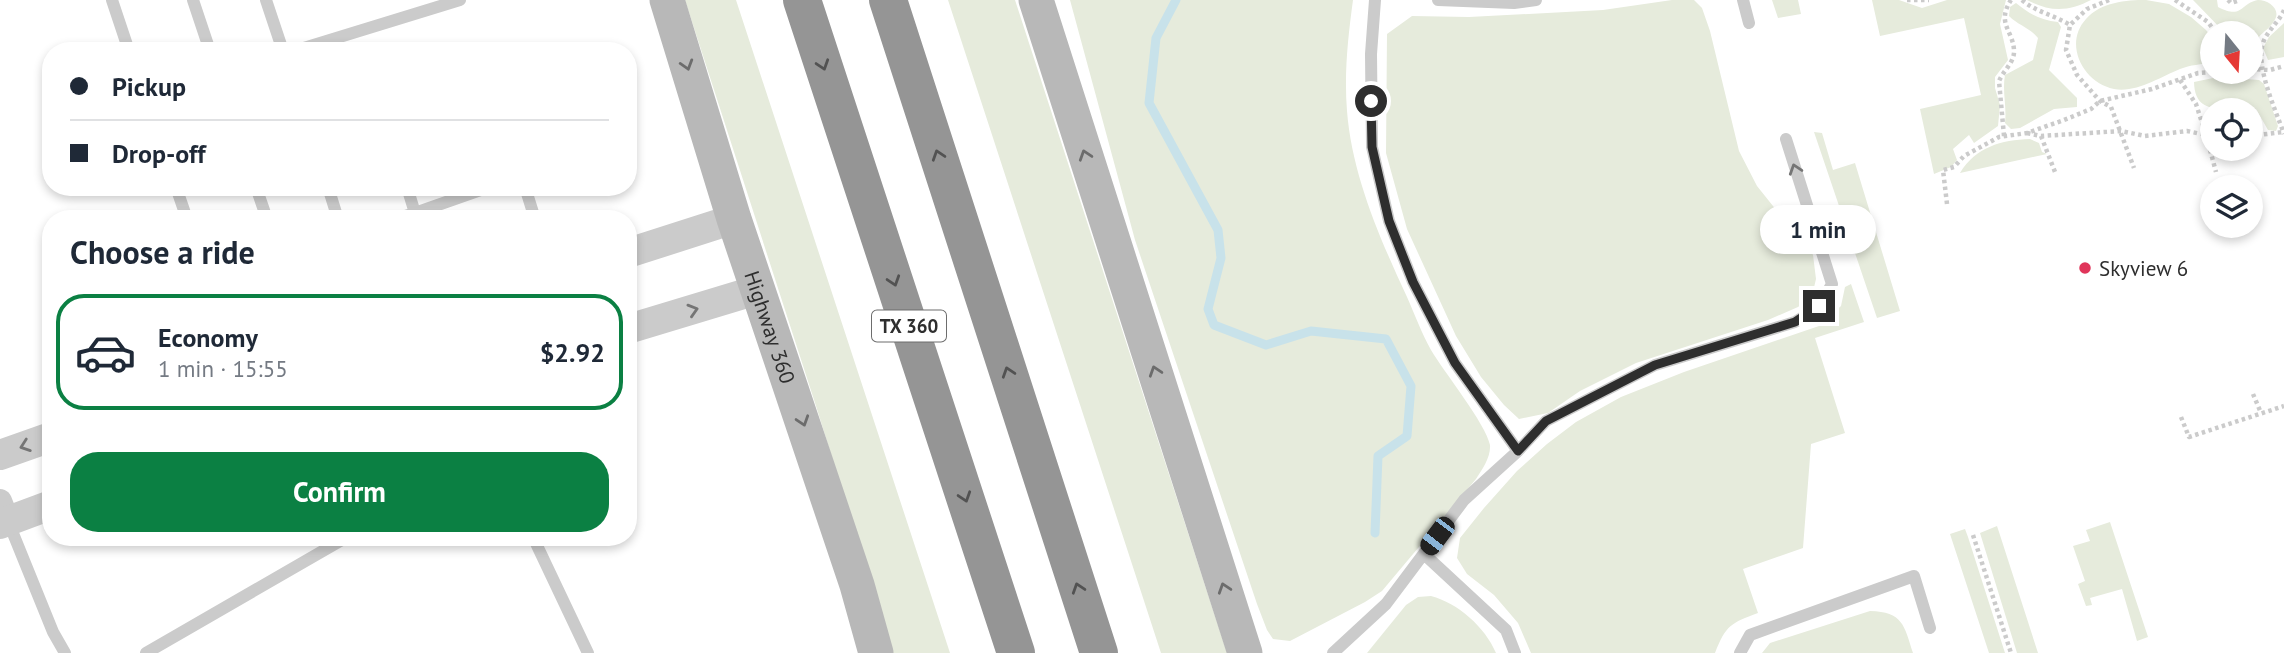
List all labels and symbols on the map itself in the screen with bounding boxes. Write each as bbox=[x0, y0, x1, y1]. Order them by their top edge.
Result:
north arrow bbox=[2200, 21, 2263, 84]
one-way arrow bbox=[678, 59, 693, 71]
one-way arrow bbox=[815, 59, 830, 71]
route start bbox=[1355, 85, 1387, 117]
one-way arrow bbox=[932, 149, 946, 162]
one-way arrow bbox=[1079, 149, 1093, 161]
one-way arrow bbox=[1789, 164, 1804, 176]
callout: 1 min bbox=[1761, 204, 1877, 254]
place label: Skyview 6 bbox=[2099, 255, 2188, 282]
marker: Skyview 6 bbox=[2077, 260, 2093, 276]
street label: Highway 360 bbox=[739, 267, 802, 387]
one-way arrow bbox=[886, 274, 900, 287]
route end bbox=[1803, 290, 1835, 322]
one-way arrow bbox=[687, 303, 699, 318]
road number: TX 360 bbox=[872, 310, 946, 342]
one-way arrow bbox=[1002, 366, 1016, 378]
one-way arrow bbox=[1148, 366, 1163, 378]
one-way arrow bbox=[795, 415, 809, 427]
one-way arrow bbox=[20, 438, 32, 452]
one-way arrow bbox=[957, 491, 971, 503]
car bbox=[1416, 513, 1459, 559]
one-way arrow bbox=[1072, 582, 1086, 595]
one-way arrow bbox=[1218, 582, 1233, 594]

